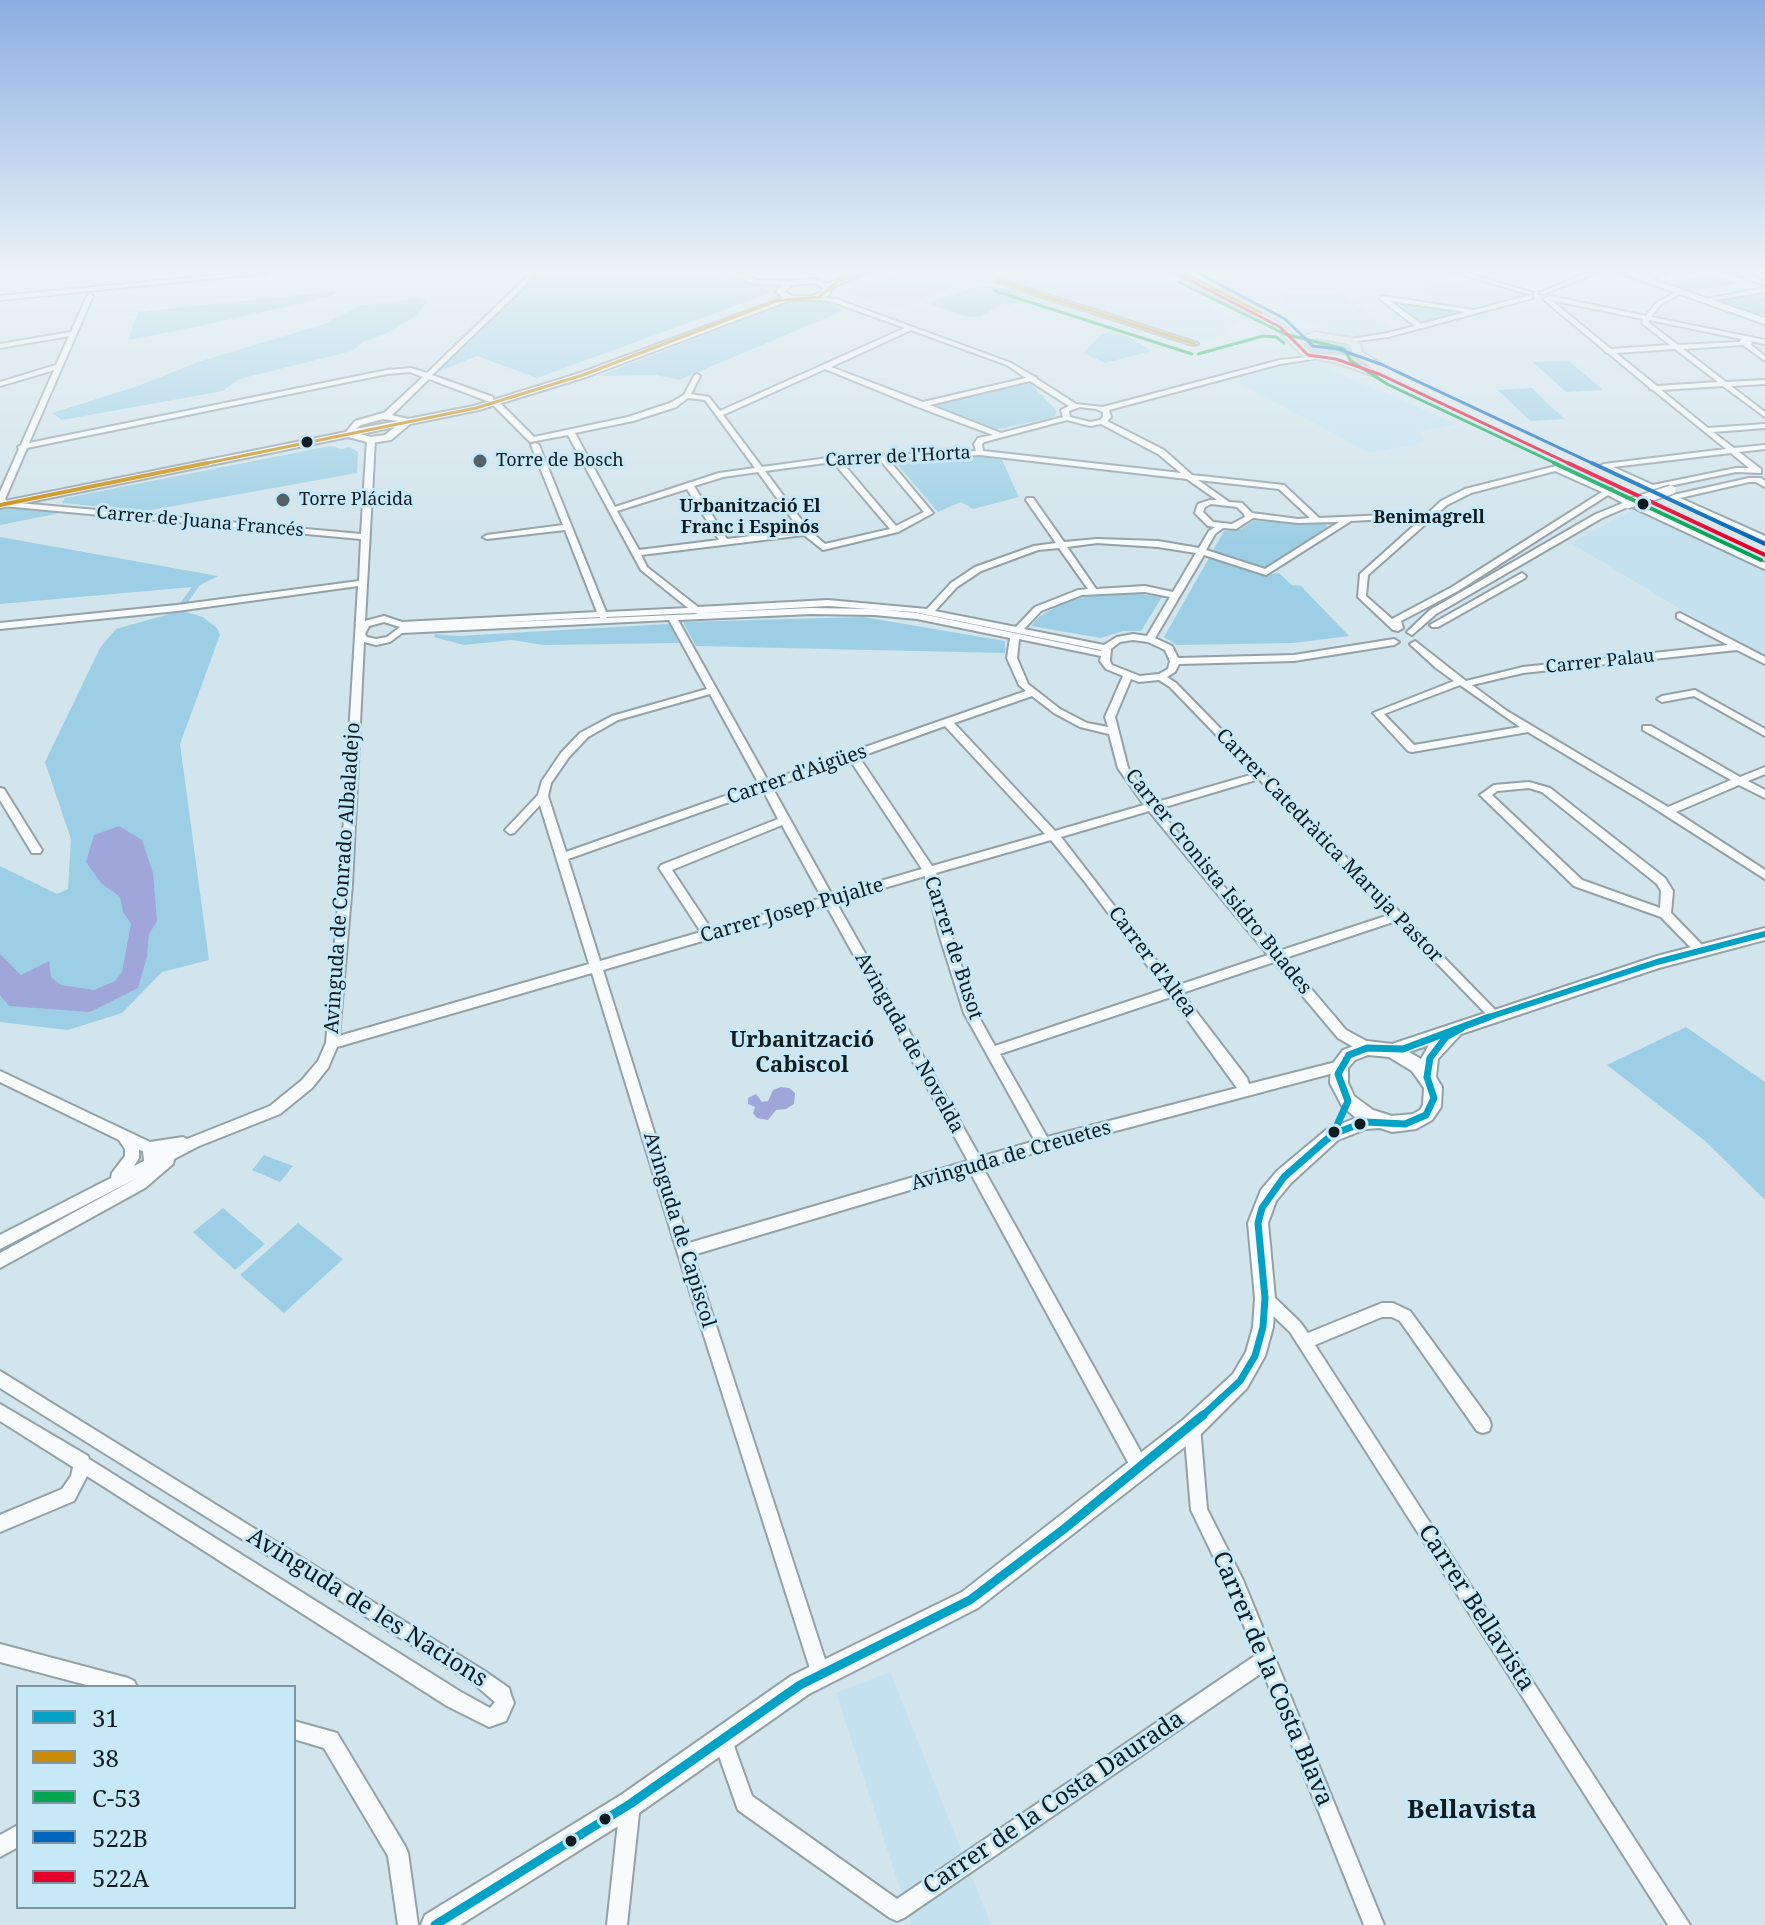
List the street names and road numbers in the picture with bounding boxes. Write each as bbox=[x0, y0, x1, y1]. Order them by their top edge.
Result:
street label: Carrer de l'Horta bbox=[825, 442, 971, 472]
street label: Carrer de Juana Francés bbox=[96, 502, 304, 542]
street label: Carrer Palau bbox=[1545, 646, 1655, 678]
street label: Avinguda de Conrado Albaladejo bbox=[320, 722, 366, 1034]
street label: Carrer Catedràtica Maruja Pastor bbox=[1211, 724, 1447, 968]
street label: Carrer d'Aigües bbox=[724, 740, 870, 810]
street label: Carrer Cronista Isidro Buades bbox=[1120, 764, 1316, 1000]
street label: Carrer Josep Pujalte bbox=[698, 873, 886, 949]
street label: Carrer de Busot bbox=[919, 873, 987, 1023]
street label: Carrer d'Altea bbox=[1103, 902, 1201, 1022]
street label: Avinguda de Novelda bbox=[849, 948, 969, 1138]
street label: Avinguda de Creuetes bbox=[908, 1116, 1114, 1196]
street label: Avinguda de Capiscol bbox=[638, 1129, 720, 1331]
street label: Carrer Bellavista bbox=[1411, 1519, 1541, 1697]
street label: Avinguda de les Nacions bbox=[242, 1522, 492, 1694]
street label: Carrer de la Costa Blava bbox=[1205, 1547, 1339, 1811]
street label: Carrer de la Costa Daurada bbox=[918, 1705, 1190, 1901]

